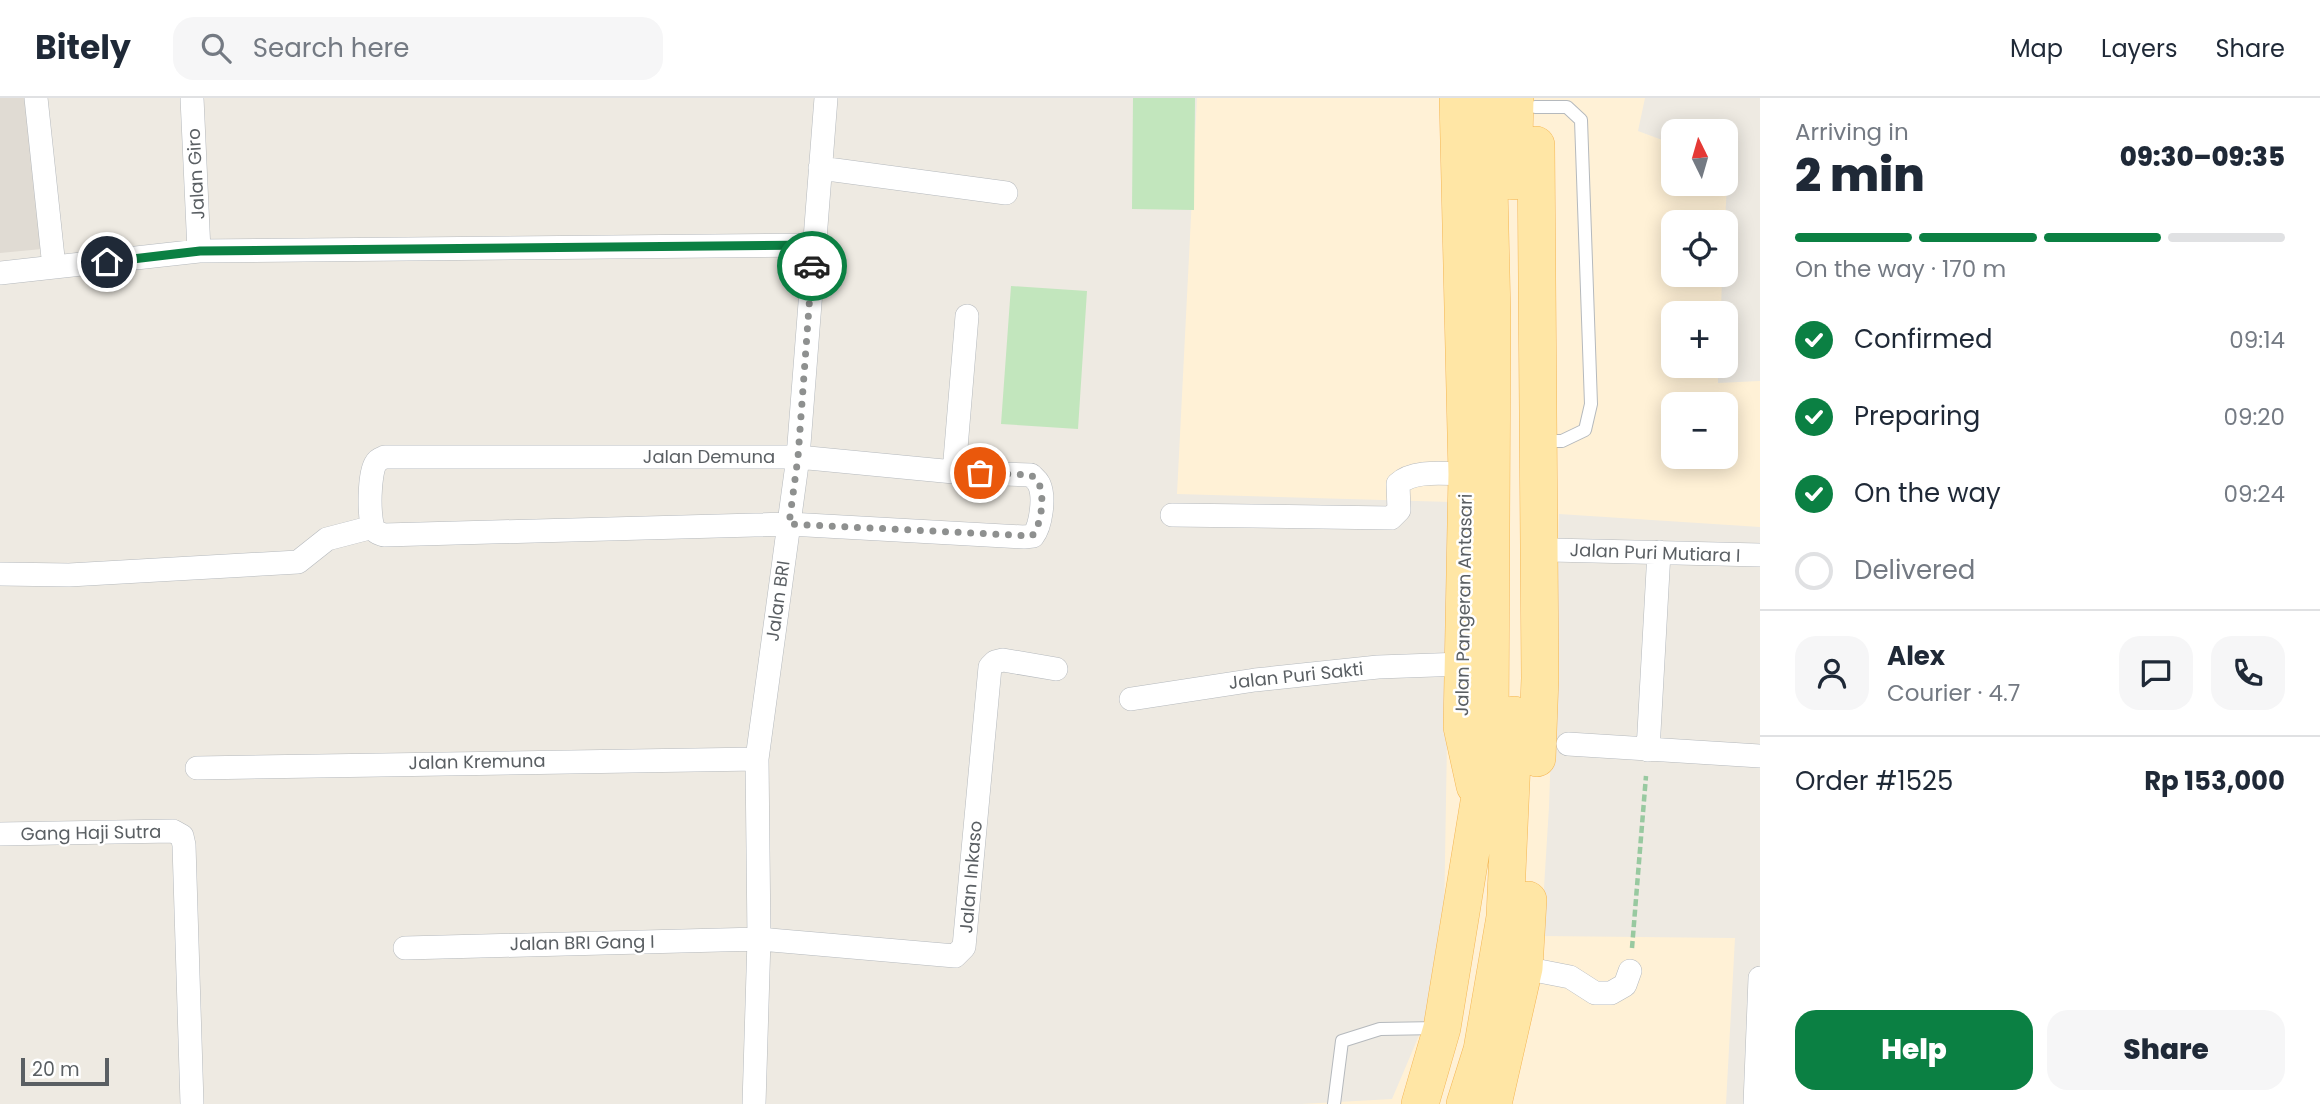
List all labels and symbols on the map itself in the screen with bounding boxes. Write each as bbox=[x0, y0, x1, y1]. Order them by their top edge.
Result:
north arrow bbox=[1661, 119, 1738, 196]
street label: Jalan Giro bbox=[181, 128, 210, 220]
courier bbox=[777, 231, 847, 301]
pin bbox=[77, 232, 137, 292]
pin bbox=[950, 443, 1010, 503]
street label: Jalan Demuna bbox=[643, 444, 775, 469]
street label: Jalan Pangeran Antasari bbox=[1449, 494, 1478, 716]
street label: Jalan Puri Mutiara I bbox=[1569, 537, 1741, 568]
street label: Jalan BRI bbox=[759, 559, 796, 643]
street label: Jalan Puri Sakti bbox=[1227, 656, 1365, 695]
street label: Jalan Kremuna bbox=[408, 748, 546, 775]
street label: Gang Haji Sutra bbox=[21, 819, 161, 846]
street label: Jalan Inkaso bbox=[953, 820, 988, 934]
street label: Jalan BRI Gang I bbox=[509, 929, 655, 956]
scale bar bbox=[21, 1055, 108, 1087]

